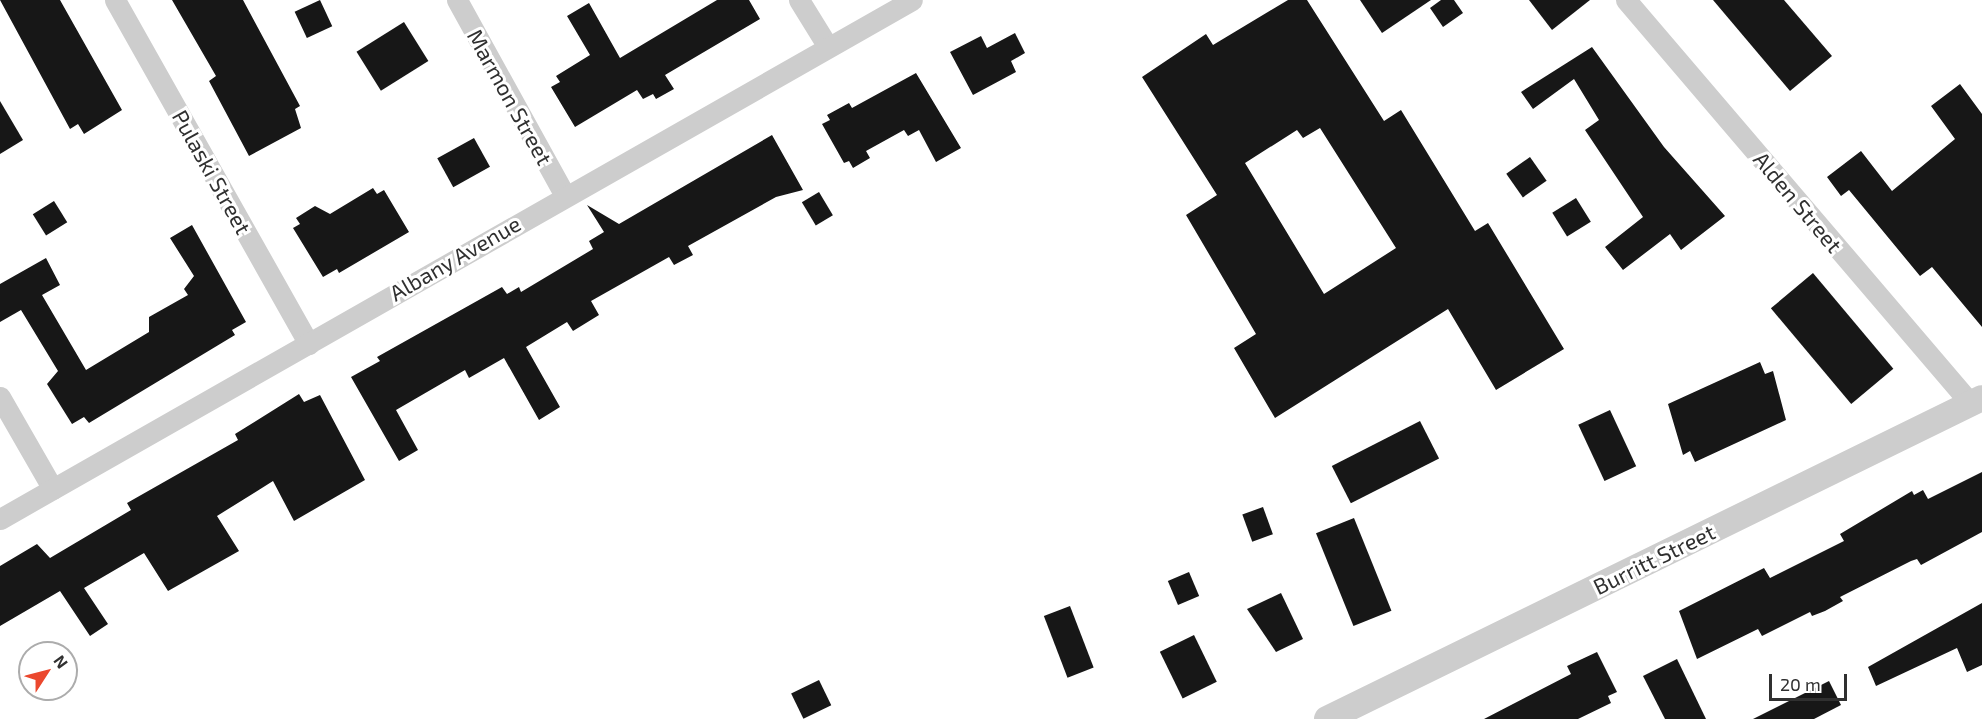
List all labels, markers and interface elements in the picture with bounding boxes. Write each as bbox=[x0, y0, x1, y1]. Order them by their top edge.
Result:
street label: Marmon Street bbox=[462, 25, 558, 169]
street label: Pulaski Street bbox=[167, 105, 257, 239]
street label: Alden Street bbox=[1748, 146, 1848, 258]
street label: Albany Avenue bbox=[384, 210, 526, 306]
street label: Burritt Street bbox=[1589, 518, 1719, 600]
north arrow bbox=[18, 641, 78, 701]
text: N bbox=[50, 651, 72, 672]
scale bar bbox=[1772, 662, 1850, 700]
text: 20 m bbox=[1780, 673, 1821, 695]

